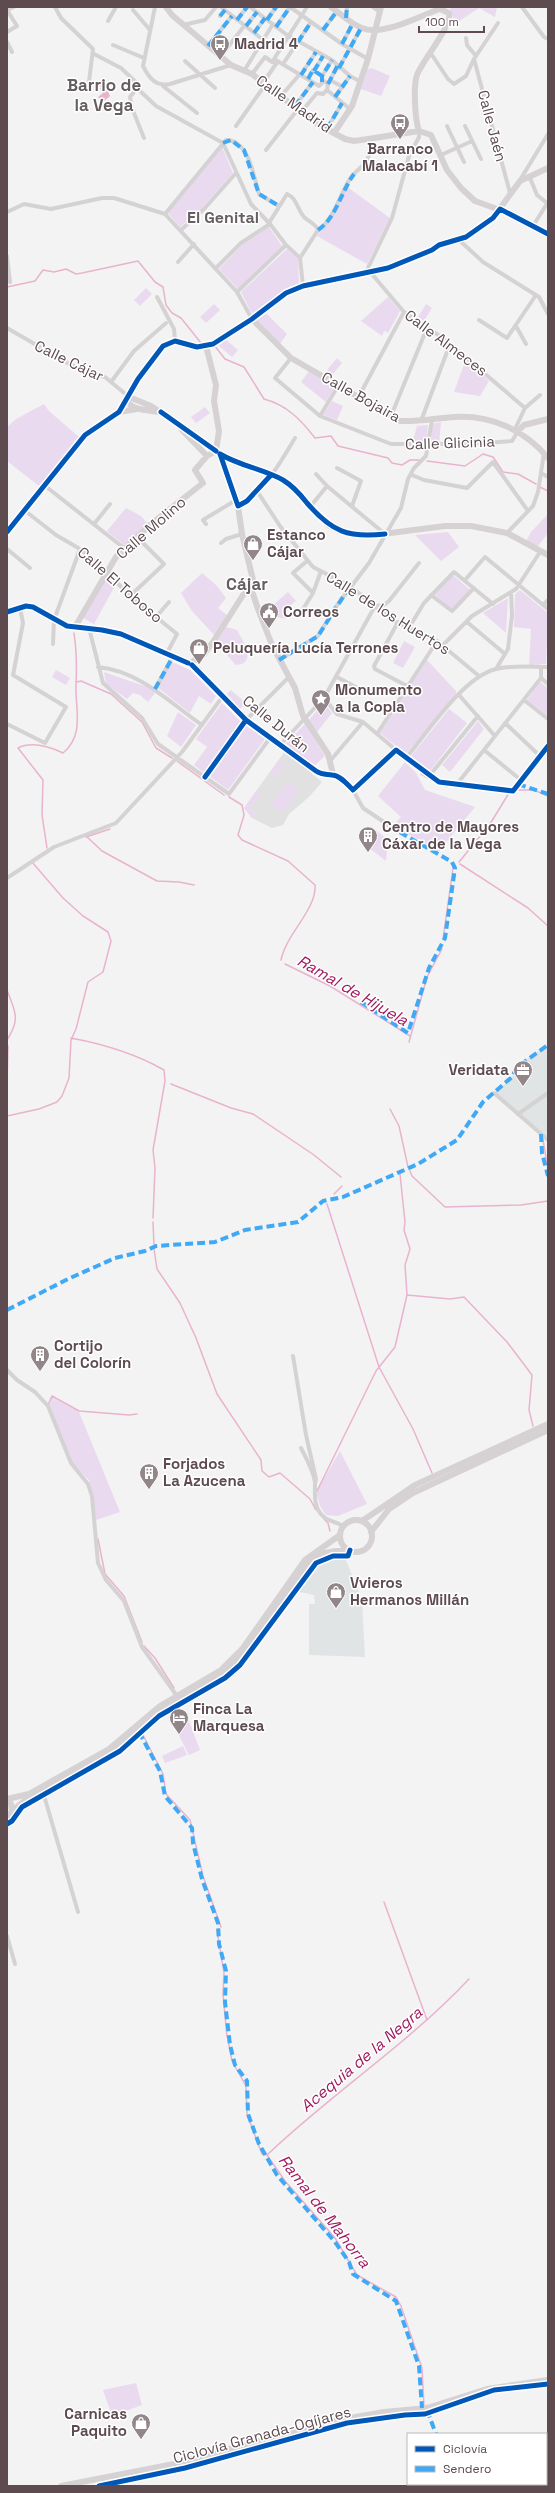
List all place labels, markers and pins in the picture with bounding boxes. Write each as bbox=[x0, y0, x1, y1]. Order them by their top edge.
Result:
bus stop icon: Madrid 4 bbox=[209, 33, 231, 61]
place label: Madrid 4 bbox=[234, 34, 299, 53]
bus stop icon: Barranco Malacabí 1 bbox=[389, 112, 411, 140]
place label: Barranco Malacabí 1 bbox=[362, 139, 438, 175]
place label: Estanco Cájar bbox=[267, 525, 326, 561]
shop icon: Estanco Cájar bbox=[242, 533, 264, 561]
public building icon: Correos bbox=[258, 601, 280, 629]
place label: Correos bbox=[283, 602, 339, 621]
shop icon: Peluquería Lucía Terrones bbox=[188, 637, 210, 665]
place label: Peluquería Lucía Terrones bbox=[213, 638, 399, 657]
place label: Monumento a la Copla bbox=[335, 680, 422, 716]
place icon: Monumento a la Copla bbox=[310, 688, 332, 716]
place label: Centro de Mayores Cáxar de la Vega bbox=[382, 817, 519, 853]
building icon: Centro de Mayores Cáxar de la Vega bbox=[357, 825, 379, 853]
office icon: Veridata bbox=[512, 1059, 534, 1087]
place label: Veridata bbox=[448, 1060, 509, 1079]
place label: Cortijo del Colorín bbox=[54, 1336, 131, 1372]
building icon: Cortijo del Colorín bbox=[29, 1344, 51, 1372]
place label: Forjados La Azucena bbox=[163, 1454, 246, 1490]
building icon: Forjados La Azucena bbox=[138, 1462, 160, 1490]
place label: Vvieros Hermanos Millán bbox=[350, 1573, 469, 1609]
shop icon: Vvieros Hermanos Millán bbox=[325, 1581, 347, 1609]
place label: Finca La Marquesa bbox=[193, 1699, 265, 1735]
hotel icon: Finca La Marquesa bbox=[168, 1707, 190, 1735]
place label: Carnicas Paquito bbox=[64, 2404, 127, 2440]
shop icon: Carnicas Paquito bbox=[130, 2412, 152, 2440]

